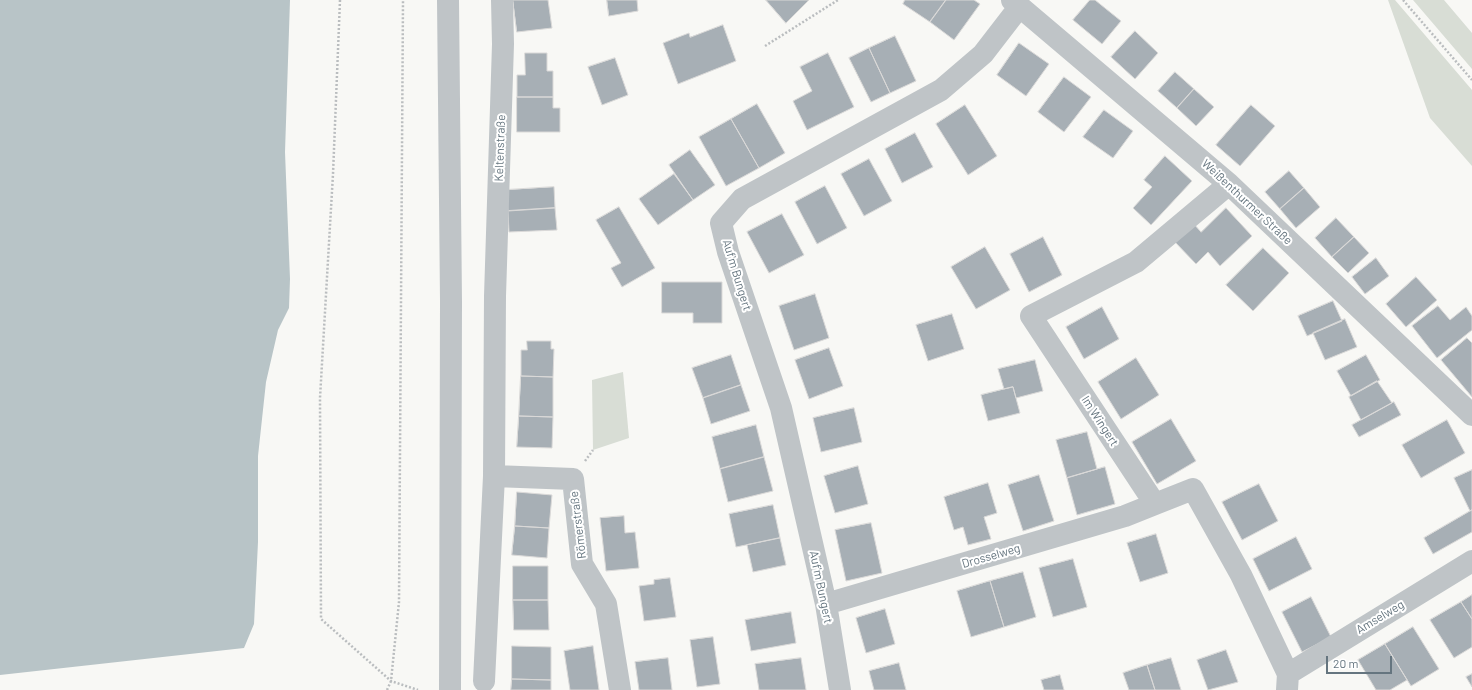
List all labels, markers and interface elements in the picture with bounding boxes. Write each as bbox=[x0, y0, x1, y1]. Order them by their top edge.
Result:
street label: Keltenstraße bbox=[492, 114, 508, 182]
street label: Weißenthurmer Straße bbox=[1199, 156, 1295, 248]
street label: Auf'm Bungert bbox=[719, 238, 755, 312]
street label: Im Wingert bbox=[1078, 393, 1122, 449]
street label: Römerstraße bbox=[567, 490, 589, 560]
street label: Drosselweg bbox=[960, 541, 1022, 571]
street label: Auf'm Bungert bbox=[806, 549, 836, 625]
street label: Amselweg bbox=[1353, 597, 1407, 637]
scale bar bbox=[1328, 648, 1394, 674]
text: 20 m bbox=[1333, 656, 1359, 670]

